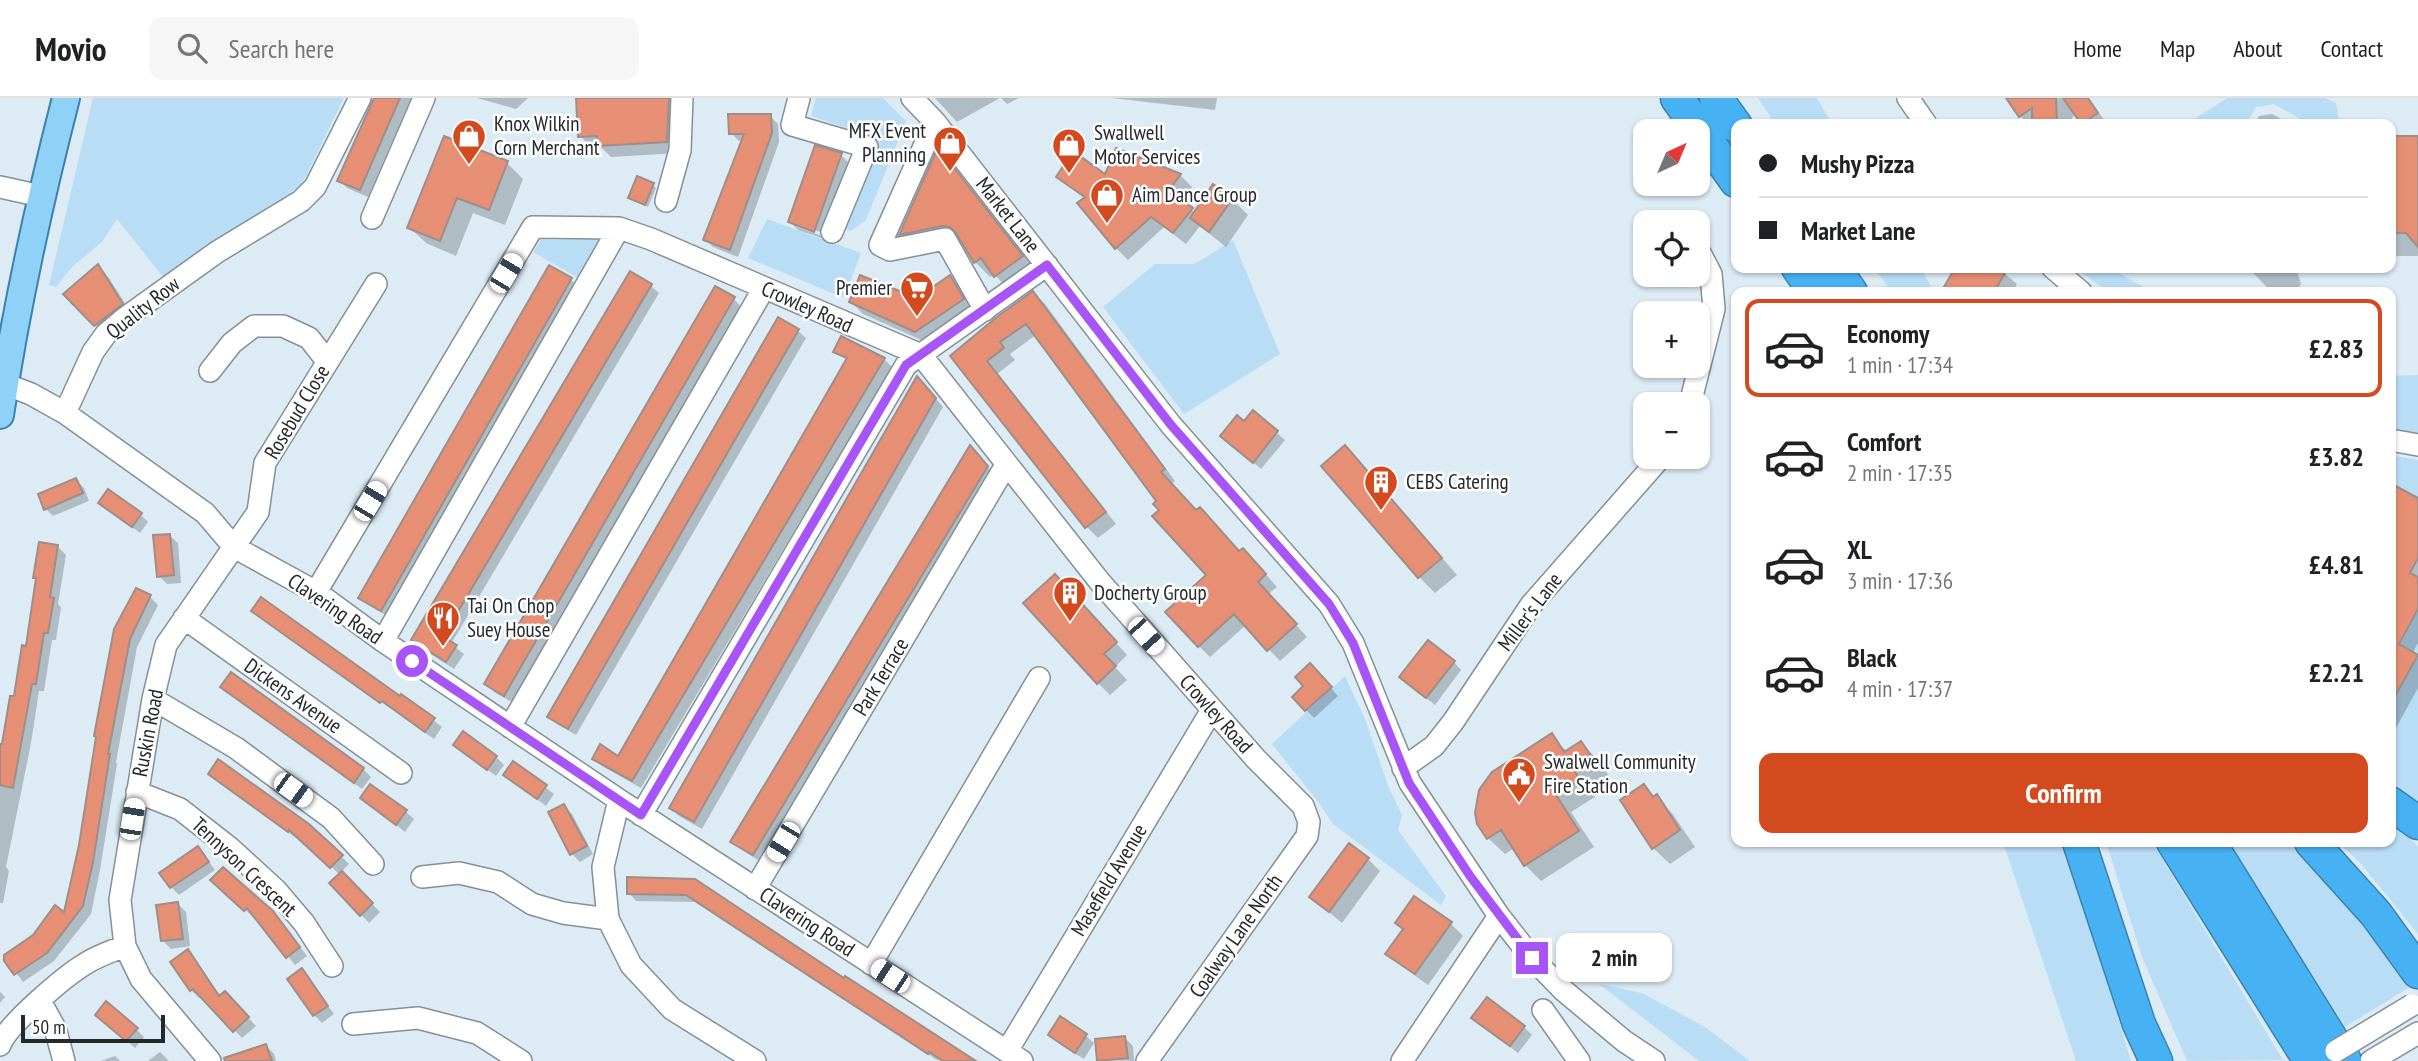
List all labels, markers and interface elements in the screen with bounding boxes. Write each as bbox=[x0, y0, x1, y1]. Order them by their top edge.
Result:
search box bbox=[149, 17, 639, 80]
text: Movio bbox=[35, 27, 107, 70]
icon: search bbox=[173, 29, 211, 67]
text: Search here bbox=[229, 32, 334, 65]
text: Home bbox=[2073, 33, 2122, 64]
text: Map bbox=[2160, 33, 2195, 64]
text: About bbox=[2233, 33, 2282, 64]
text: Contact bbox=[2320, 33, 2383, 64]
place label: Knox Wilkin Corn Merchant bbox=[494, 110, 600, 161]
shop icon: Knox Wilkin Corn Merchant bbox=[450, 117, 488, 166]
place label: MFX Event Planning bbox=[849, 117, 926, 168]
place label: Swallwell Motor Services bbox=[1094, 119, 1200, 170]
north arrow bbox=[1633, 119, 1710, 196]
map controls bbox=[1633, 119, 1710, 469]
shop icon: MFX Event Planning bbox=[931, 124, 969, 173]
shop icon: Swallwell Motor Services bbox=[1050, 126, 1088, 175]
text: Mushy Pizza bbox=[1801, 147, 1914, 180]
street label: Market Lane bbox=[970, 171, 1046, 258]
shop icon: Aim Dance Group bbox=[1088, 176, 1126, 225]
place label: Aim Dance Group bbox=[1132, 181, 1257, 208]
button: locate bbox=[1633, 210, 1710, 287]
text: Market Lane bbox=[1801, 214, 1916, 247]
car bbox=[487, 250, 526, 296]
supermarket icon: Premier bbox=[898, 269, 936, 318]
street label: Quality Row bbox=[100, 270, 186, 345]
street label: Crowley Road bbox=[757, 274, 857, 339]
place label: Premier bbox=[836, 274, 892, 301]
button: + bbox=[1633, 301, 1710, 378]
icon: car bbox=[1763, 317, 1826, 380]
text: Economy bbox=[1847, 317, 1929, 350]
text: £2.83 bbox=[2309, 332, 2364, 365]
text: 1 min · 17:34 bbox=[1847, 350, 1953, 379]
street label: Rosebud Close bbox=[258, 360, 335, 464]
button: − bbox=[1633, 392, 1710, 469]
icon: car bbox=[1763, 425, 1826, 488]
text: Comfort bbox=[1847, 425, 1921, 458]
text: £3.82 bbox=[2309, 440, 2364, 473]
text: 2 min · 17:35 bbox=[1847, 458, 1953, 487]
building icon: CEBS Catering bbox=[1362, 463, 1400, 512]
place label: CEBS Catering bbox=[1406, 468, 1509, 495]
car bbox=[351, 478, 390, 524]
icon: car bbox=[1763, 533, 1826, 596]
text: XL bbox=[1847, 533, 1872, 566]
text: £4.81 bbox=[2309, 548, 2364, 581]
text: 3 min · 17:36 bbox=[1847, 566, 1953, 595]
street label: Clavering Road bbox=[283, 567, 388, 650]
street label: Miller's Lane bbox=[1491, 567, 1568, 656]
building icon: Docherty Group bbox=[1051, 574, 1089, 623]
place label: Docherty Group bbox=[1094, 579, 1207, 606]
place label: Tai On Chop Suey House bbox=[467, 592, 554, 643]
restaurant icon: Tai On Chop Suey House bbox=[424, 599, 462, 648]
car bbox=[1125, 613, 1168, 659]
street label: Park Terrace bbox=[847, 633, 914, 721]
icon: car bbox=[1763, 641, 1826, 704]
text: Black bbox=[1847, 641, 1897, 674]
route start bbox=[396, 645, 428, 677]
street label: Dickens Avenue bbox=[239, 652, 347, 739]
text: £2.21 bbox=[2309, 656, 2364, 689]
street label: Crowley Road bbox=[1174, 669, 1259, 759]
text: 4 min · 17:37 bbox=[1847, 674, 1953, 703]
street label: Ruskin Road bbox=[126, 687, 169, 779]
place label: Swalwell Community Fire Station bbox=[1544, 748, 1696, 799]
button: Confirm bbox=[1759, 753, 2368, 833]
public building icon: Swalwell Community Fire Station bbox=[1500, 755, 1538, 804]
car bbox=[270, 769, 317, 811]
car bbox=[119, 797, 146, 841]
street label: Tennyson Crescent bbox=[186, 811, 303, 922]
car bbox=[764, 819, 803, 865]
street label: Masefield Avenue bbox=[1064, 819, 1153, 941]
street label: Coalway Lane North bbox=[1183, 869, 1288, 1003]
street label: Clavering Road bbox=[754, 881, 860, 962]
callout: 2 min bbox=[1556, 934, 1672, 982]
route end bbox=[1516, 942, 1548, 974]
text: 2 min bbox=[1591, 943, 1637, 972]
car bbox=[867, 956, 914, 996]
scale bar bbox=[21, 1012, 164, 1044]
text: 50 m bbox=[32, 1015, 66, 1039]

